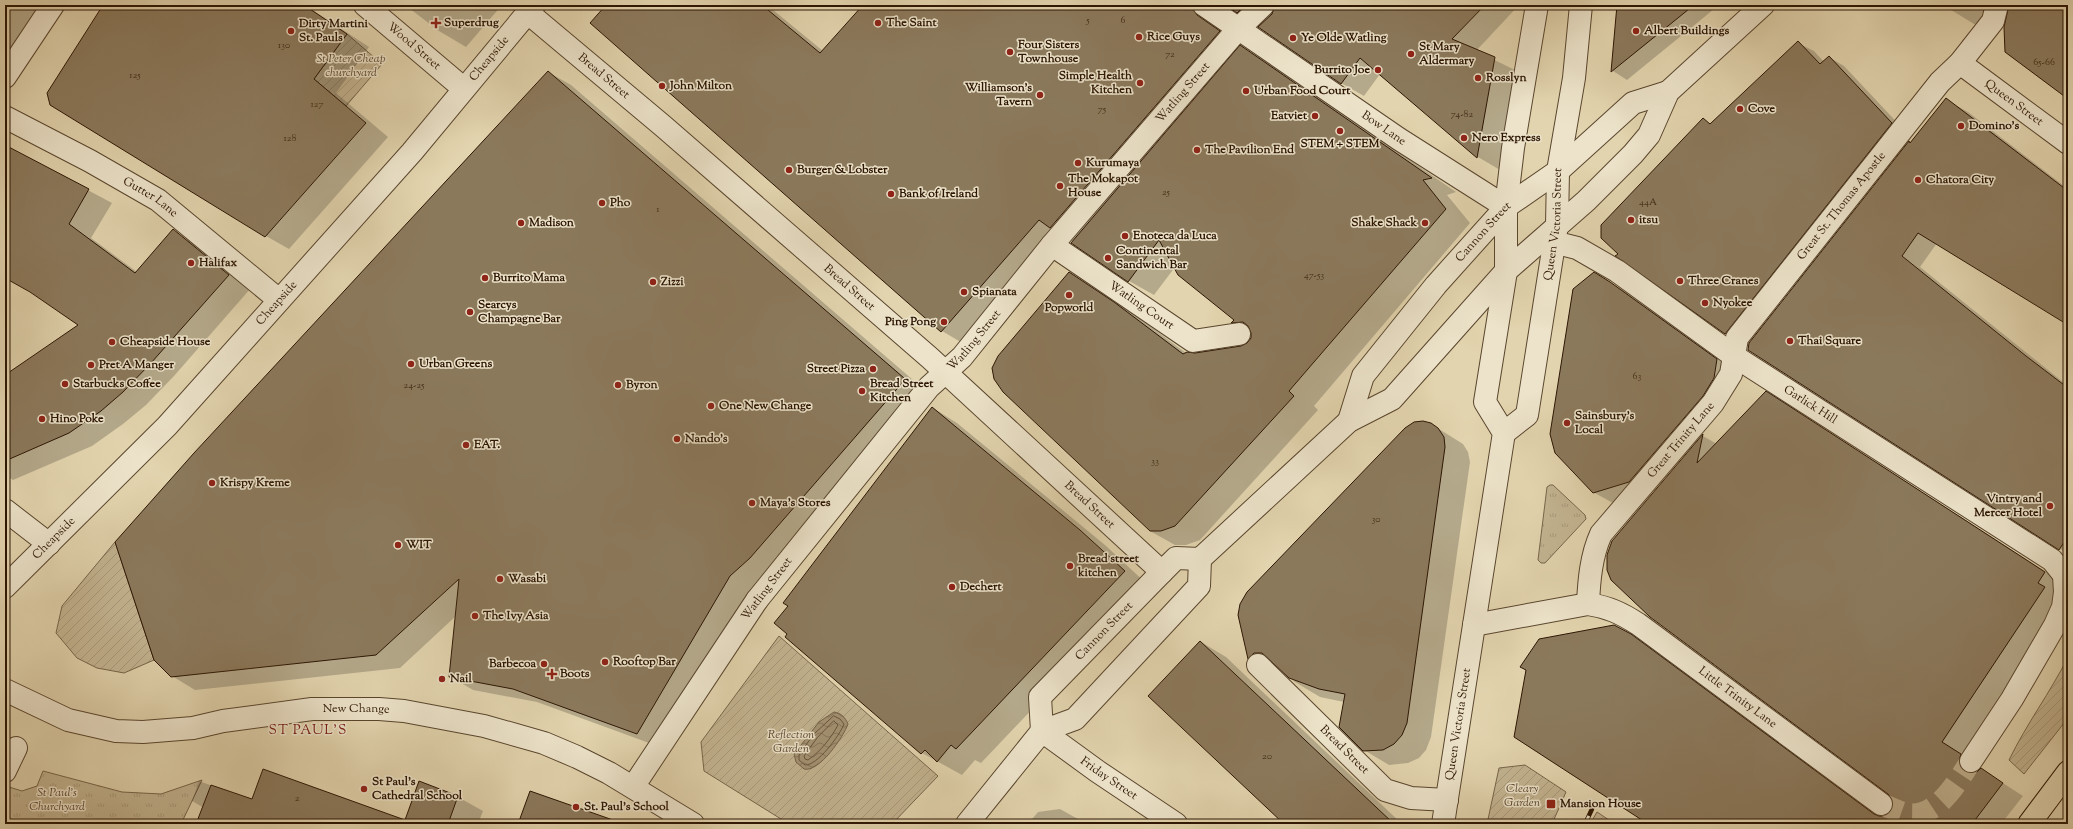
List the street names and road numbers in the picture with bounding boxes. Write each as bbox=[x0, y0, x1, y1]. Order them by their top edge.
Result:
street label: Wood Street bbox=[383, 18, 445, 74]
street label: Cheapside bbox=[465, 32, 514, 86]
street label: Bread Street bbox=[574, 49, 634, 104]
street label: Watling Street bbox=[1152, 58, 1215, 127]
street label: Queen Street bbox=[1981, 75, 2047, 131]
street label: Bow Lane bbox=[1358, 107, 1410, 150]
street label: Great St. Thomas Apostle bbox=[1793, 148, 1891, 264]
street label: Queen Victoria Street bbox=[1539, 166, 1567, 282]
street label: Gutter Lane bbox=[119, 172, 182, 222]
street label: Cannon Street bbox=[1451, 197, 1515, 266]
street label: Bread Street bbox=[819, 260, 879, 315]
street label: Cheapside bbox=[252, 277, 302, 330]
street label: Watling Court bbox=[1105, 277, 1178, 335]
street label: Watling Street bbox=[943, 306, 1006, 375]
street label: Garlick Hill bbox=[1780, 381, 1841, 429]
street label: Great Trinity Lane bbox=[1643, 398, 1719, 482]
street label: Bread Street bbox=[1060, 477, 1119, 533]
street label: Cheapside bbox=[28, 512, 80, 564]
street label: Watling Street bbox=[737, 554, 797, 624]
street label: Cannon Street bbox=[1071, 598, 1137, 665]
street label: Little Trinity Lane bbox=[1694, 662, 1781, 733]
street label: Queen Victoria Street bbox=[1441, 667, 1476, 782]
street label: New Change bbox=[323, 700, 391, 719]
street label: Bread Street bbox=[1315, 721, 1373, 779]
street label: Friday Street bbox=[1076, 753, 1141, 805]

